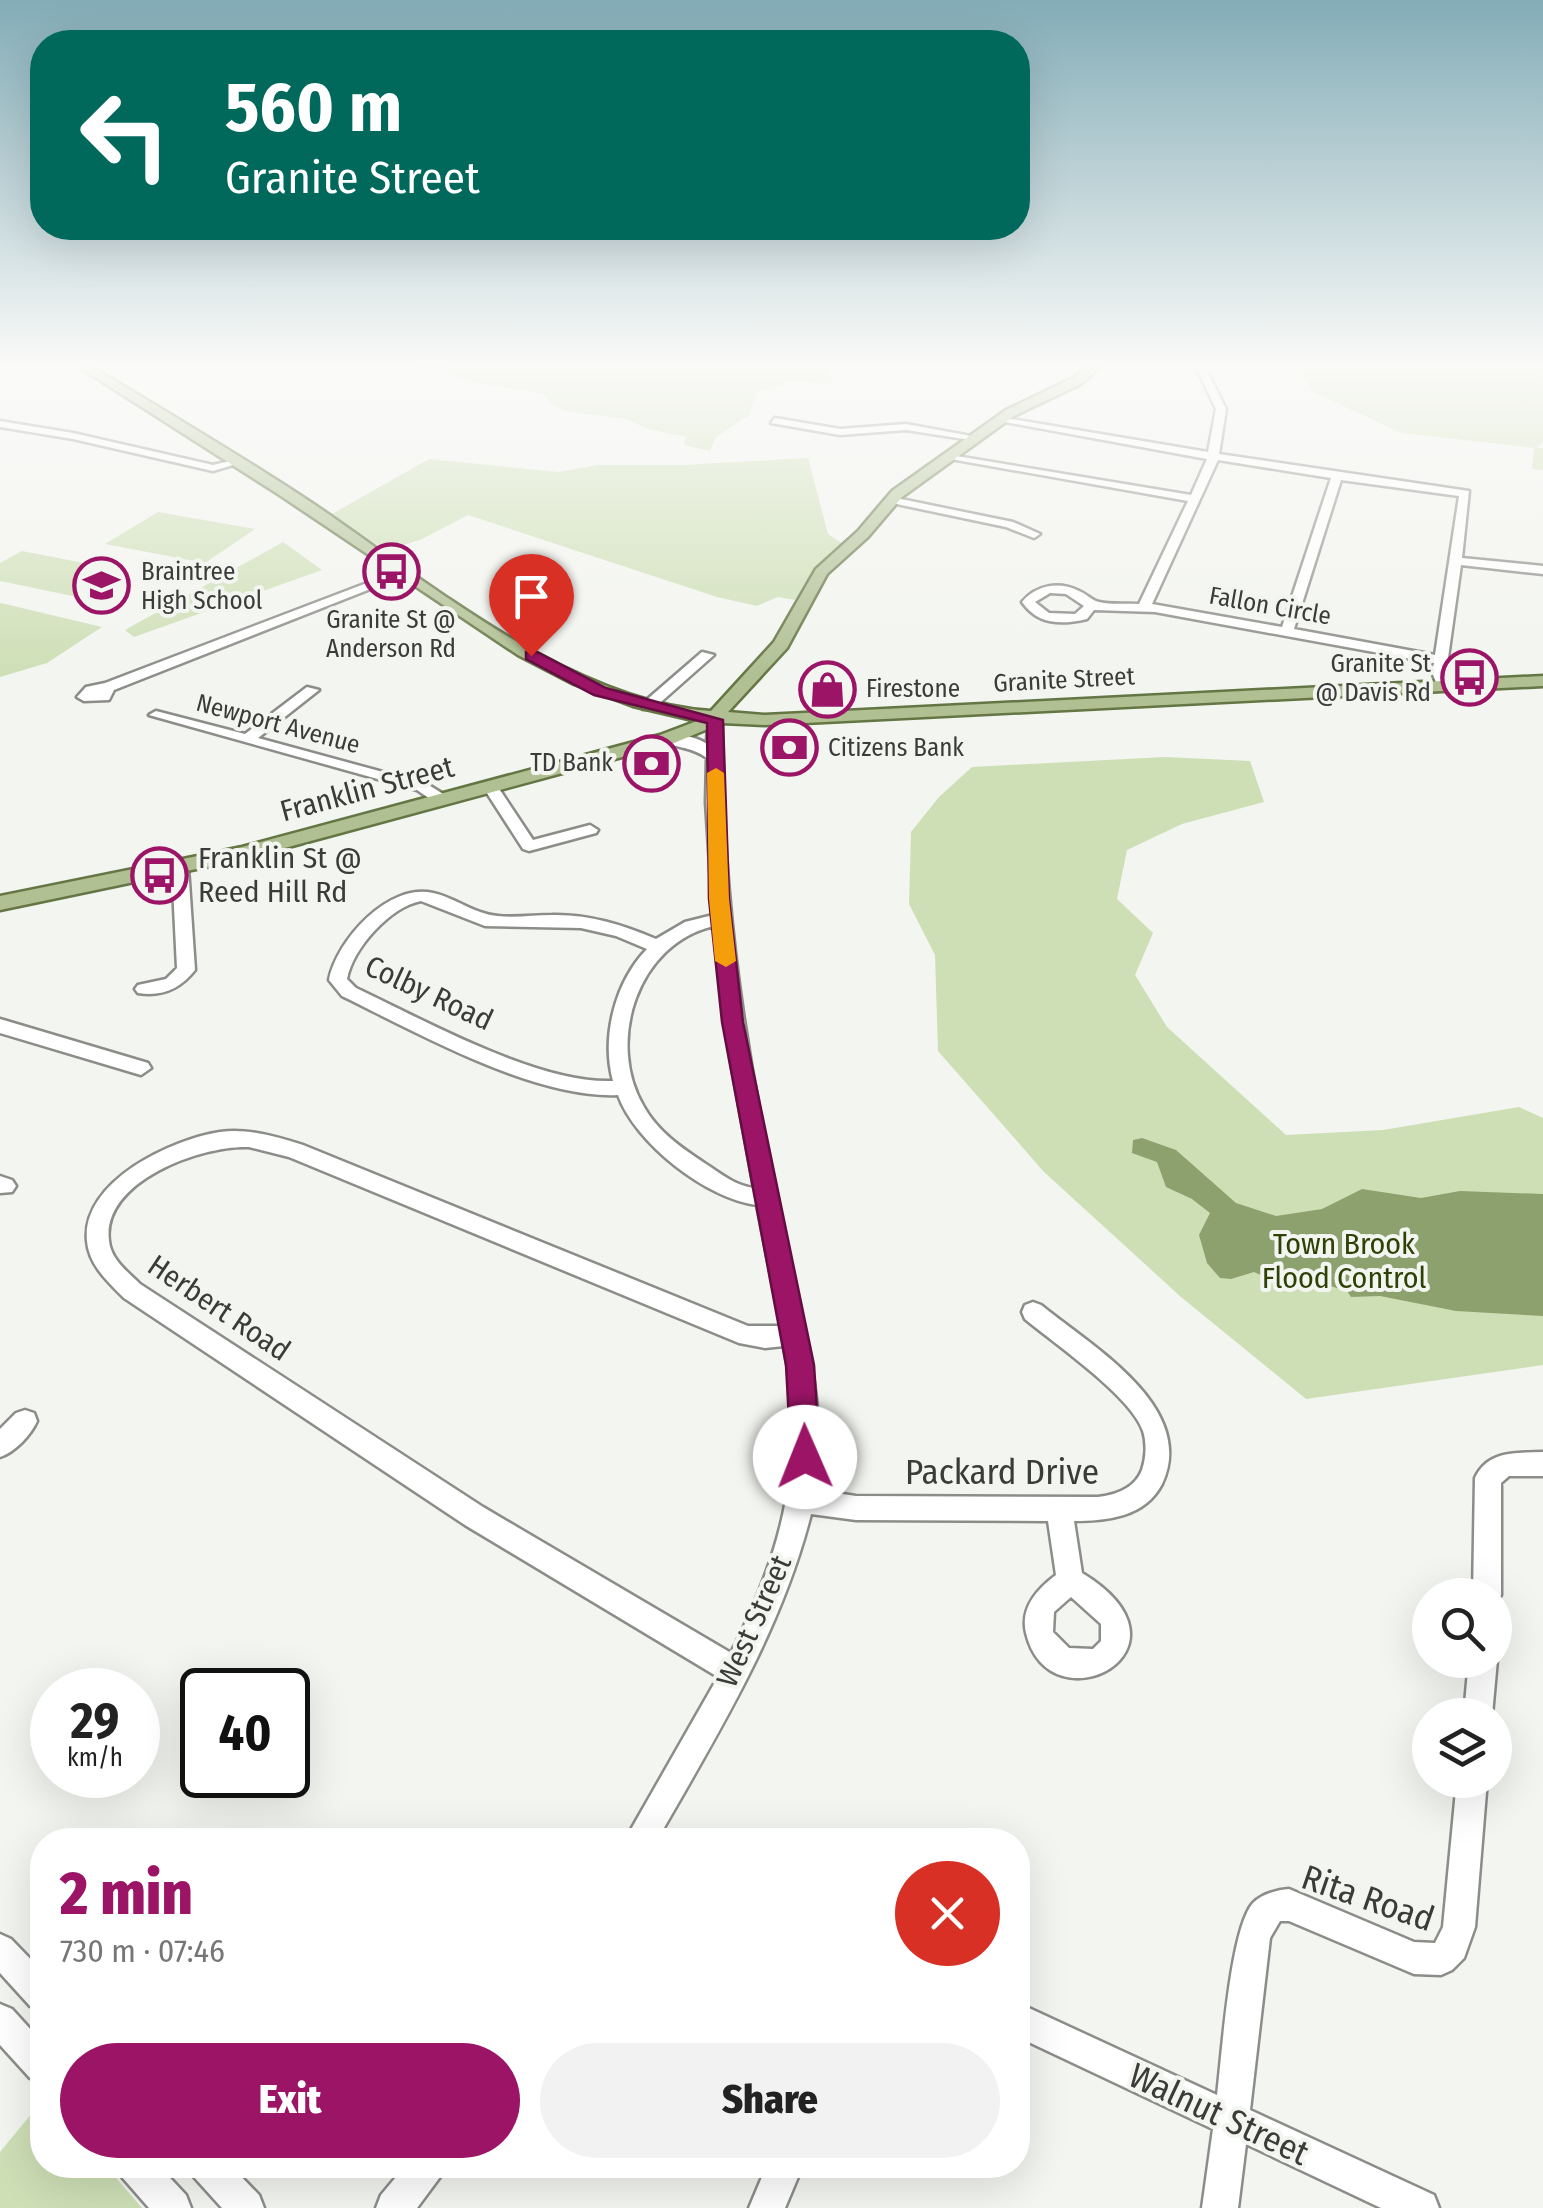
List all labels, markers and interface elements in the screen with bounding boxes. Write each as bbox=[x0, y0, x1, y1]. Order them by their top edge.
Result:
text: 560 m bbox=[225, 66, 402, 150]
icon: left bbox=[60, 70, 190, 200]
text: Granite Street bbox=[225, 151, 480, 205]
bus stop icon: Granite St @ Anderson Rd bbox=[361, 541, 421, 601]
pin bbox=[489, 554, 574, 657]
school or university icon: Braintree High School bbox=[72, 556, 132, 616]
place label: Braintree High School bbox=[141, 557, 263, 616]
icon: arrive bbox=[504, 569, 559, 624]
street label: Fallon Circle bbox=[1207, 581, 1333, 631]
place label: Granite St @ Anderson Rd bbox=[326, 605, 456, 664]
bus stop icon: Granite St @ Davis Rd bbox=[1440, 648, 1500, 708]
place label: Granite St @ Davis Rd bbox=[1315, 649, 1432, 708]
shop icon: Firestone bbox=[797, 659, 857, 719]
street label: Granite Street bbox=[993, 661, 1136, 699]
place label: Firestone bbox=[866, 674, 960, 704]
street label: Newport Avenue bbox=[193, 688, 363, 760]
bank icon: Citizens Bank bbox=[759, 718, 819, 778]
bank icon: TD Bank bbox=[622, 733, 682, 793]
place label: Citizens Bank bbox=[828, 733, 964, 763]
place label: TD Bank bbox=[530, 748, 613, 778]
street label: Franklin Street bbox=[276, 749, 458, 829]
place label: Franklin St @ Reed Hill Rd bbox=[198, 840, 362, 910]
bus stop icon: Franklin St @ Reed Hill Rd bbox=[129, 845, 189, 905]
street label: Colby Road bbox=[359, 948, 499, 1038]
park label: Town Brook Flood Control bbox=[1262, 1226, 1426, 1296]
street label: Herbert Road bbox=[141, 1247, 297, 1369]
position arrow bbox=[753, 1405, 857, 1509]
street label: Packard Drive bbox=[905, 1451, 1099, 1493]
street label: West Street bbox=[709, 1549, 799, 1692]
map controls bbox=[1412, 1578, 1512, 1798]
button: search bbox=[1412, 1578, 1512, 1678]
speed limit sign: 40 bbox=[180, 1668, 310, 1798]
text: 29 bbox=[71, 1691, 119, 1751]
button: layers bbox=[1412, 1698, 1512, 1798]
text: km/h bbox=[67, 1743, 123, 1773]
street label: Rita Road bbox=[1296, 1856, 1440, 1940]
text: 2 min bbox=[60, 1858, 193, 1930]
button: close bbox=[895, 1861, 1000, 1966]
text: 730 m · 07:46 bbox=[60, 1932, 225, 1970]
button: Exit bbox=[60, 2043, 520, 2158]
button: Share bbox=[540, 2043, 1000, 2158]
street label: Walnut Street bbox=[1122, 2054, 1316, 2174]

